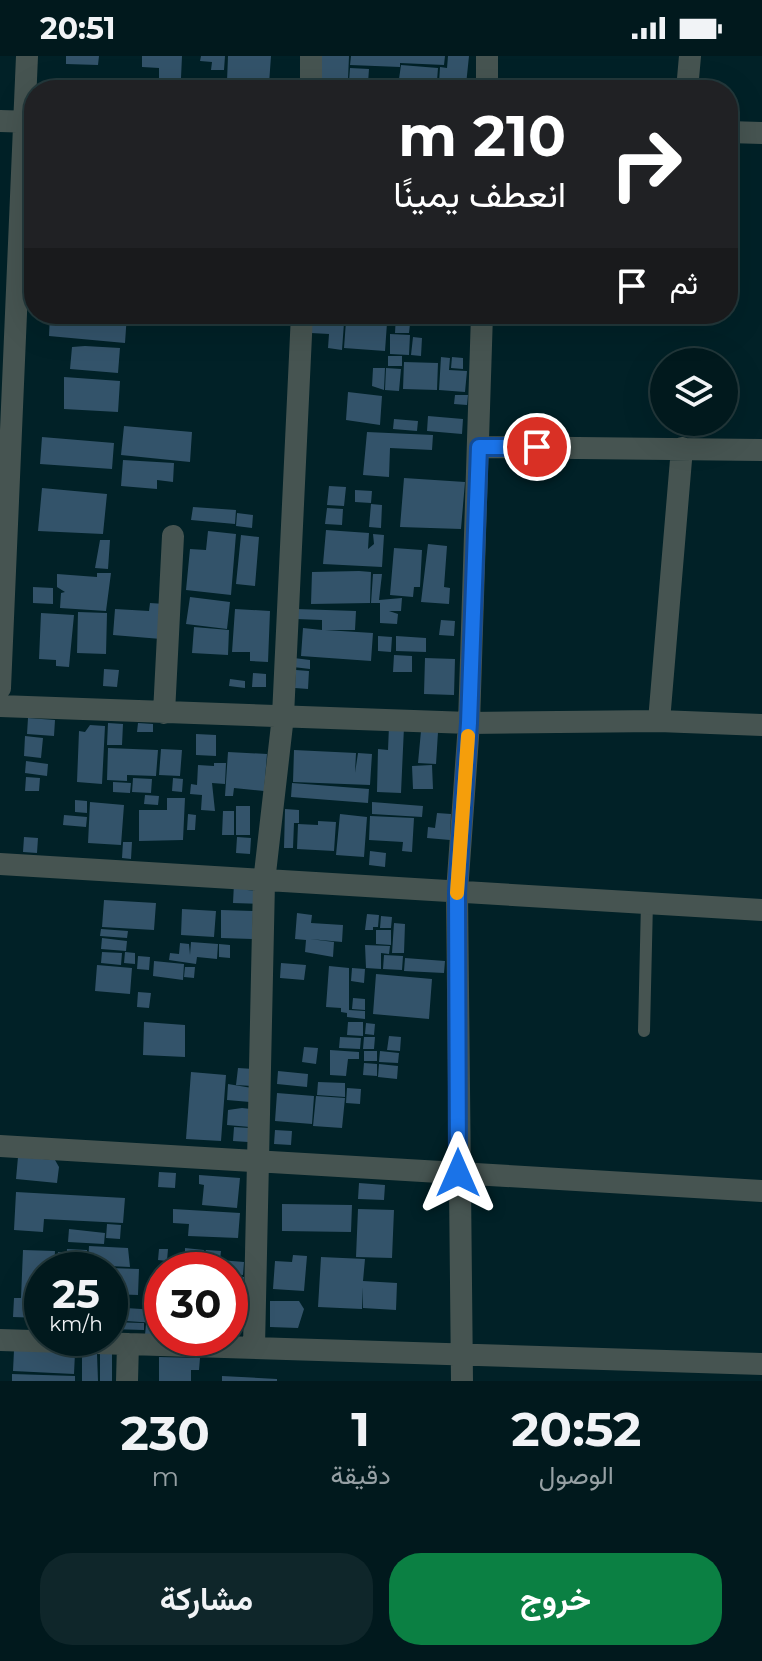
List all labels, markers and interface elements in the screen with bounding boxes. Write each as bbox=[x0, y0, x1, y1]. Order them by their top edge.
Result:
text: 20:51 bbox=[40, 10, 116, 47]
text: 210 m bbox=[398, 102, 566, 170]
icon: right bbox=[594, 112, 698, 216]
text: انعطف يمينًا bbox=[393, 172, 566, 216]
icon: arrive bbox=[610, 264, 654, 308]
text: ثم bbox=[670, 265, 698, 302]
map controls bbox=[650, 348, 738, 436]
button: layers bbox=[650, 348, 738, 436]
pin bbox=[503, 413, 571, 481]
icon: arrive bbox=[515, 425, 559, 469]
position arrow bbox=[416, 1131, 500, 1215]
speed limit sign: 30 bbox=[144, 1252, 248, 1356]
text: 25 bbox=[52, 1269, 100, 1318]
text: km/h bbox=[49, 1312, 103, 1336]
text: 1 bbox=[351, 1400, 370, 1458]
text: 20:52 bbox=[511, 1400, 641, 1458]
text: 230 bbox=[121, 1404, 210, 1462]
text: دقيقة bbox=[331, 1459, 391, 1491]
text: الوصول bbox=[539, 1459, 614, 1491]
text: m bbox=[151, 1461, 179, 1493]
button: مشاركة bbox=[40, 1553, 373, 1645]
button: خروج bbox=[389, 1553, 722, 1645]

